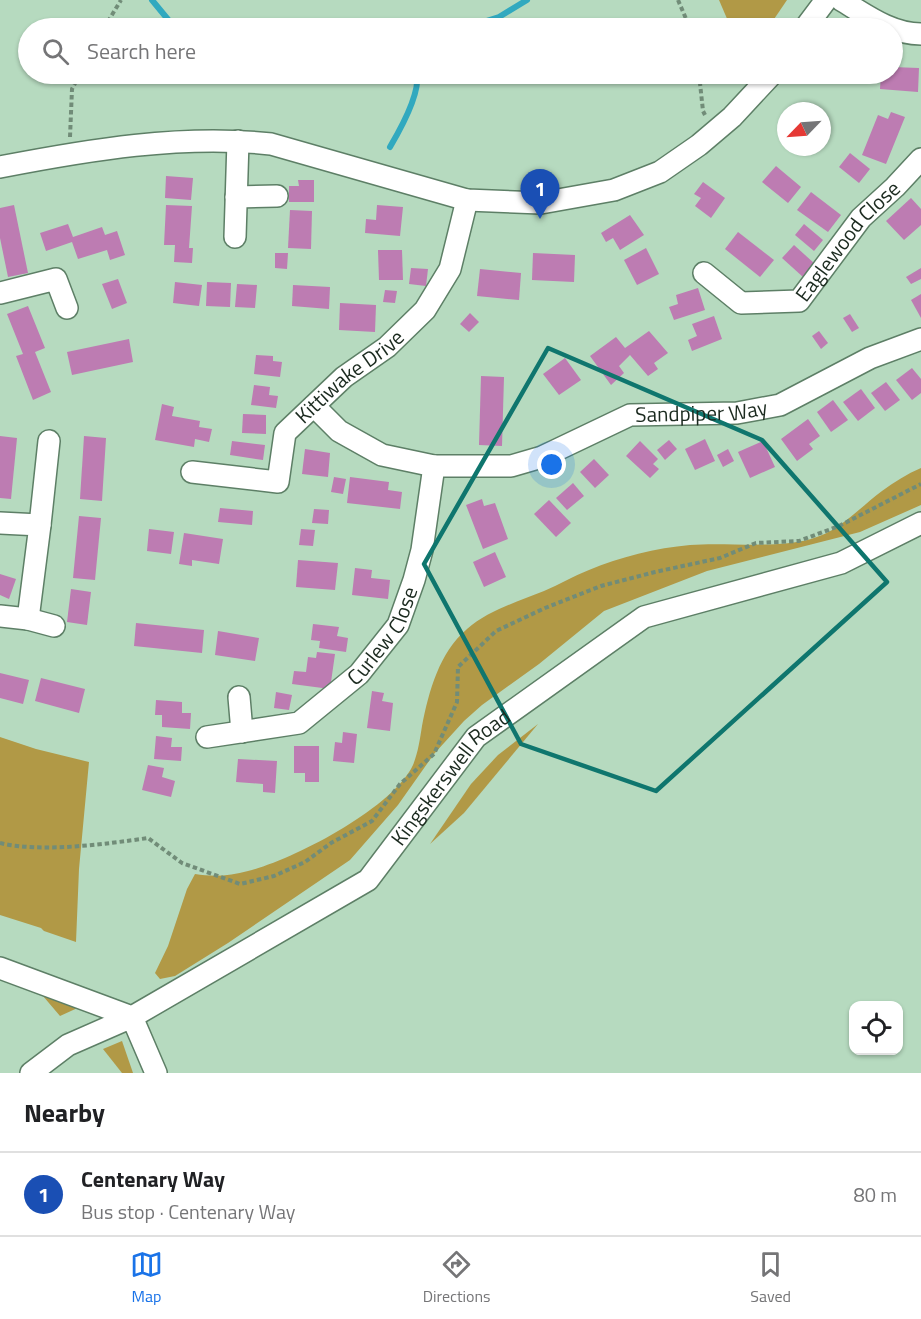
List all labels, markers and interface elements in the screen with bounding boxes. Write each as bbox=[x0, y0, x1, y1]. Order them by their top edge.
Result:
search box bbox=[18, 18, 903, 84]
text: Search here bbox=[87, 34, 196, 68]
icon: search bbox=[39, 35, 72, 68]
north arrow bbox=[777, 102, 831, 156]
pin: 1 bbox=[520, 170, 560, 219]
street label: Eaglewood Close bbox=[787, 173, 907, 308]
street label: Kittiwake Drive bbox=[287, 322, 411, 431]
street label: Sandpiper Way bbox=[635, 391, 770, 430]
your location bbox=[537, 450, 566, 479]
street label: Curlew Close bbox=[340, 582, 425, 693]
street label: Kingskerswell Road bbox=[382, 700, 517, 852]
map controls bbox=[849, 1001, 903, 1055]
button: locate bbox=[849, 1001, 903, 1055]
text: Nearby bbox=[24, 1093, 105, 1132]
text: Centenary Way bbox=[81, 1162, 225, 1196]
text: 1 bbox=[38, 1179, 49, 1210]
text: 80 m bbox=[853, 1179, 897, 1210]
text: Bus stop · Centenary Way bbox=[81, 1196, 296, 1227]
tab: Map bbox=[130, 1248, 163, 1308]
tab: Directions bbox=[423, 1248, 491, 1308]
tab: Saved bbox=[750, 1248, 791, 1308]

